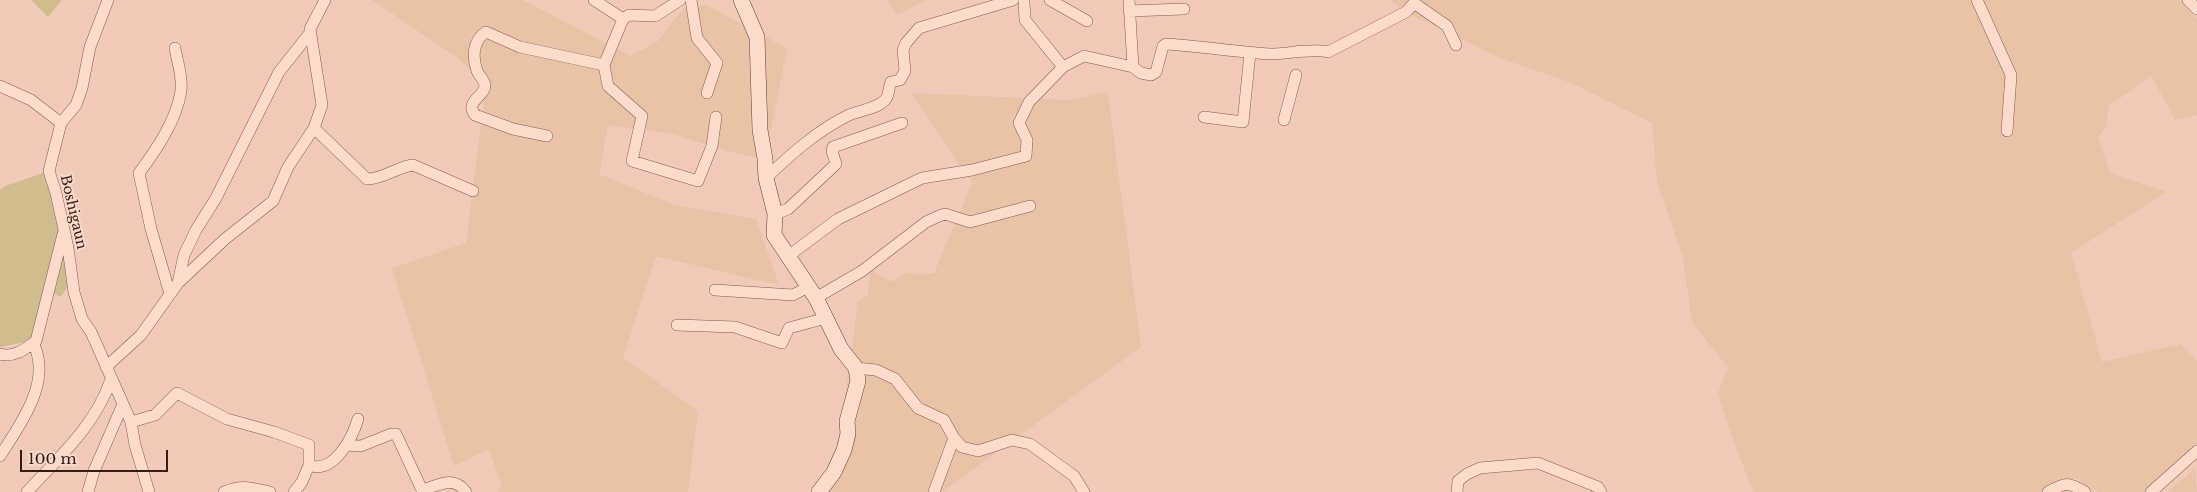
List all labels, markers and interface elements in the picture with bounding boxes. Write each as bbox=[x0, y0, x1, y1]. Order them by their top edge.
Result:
street label: Boshigaun bbox=[56, 173, 90, 251]
scale bar bbox=[22, 440, 170, 472]
text: 100 m bbox=[28, 449, 77, 468]

